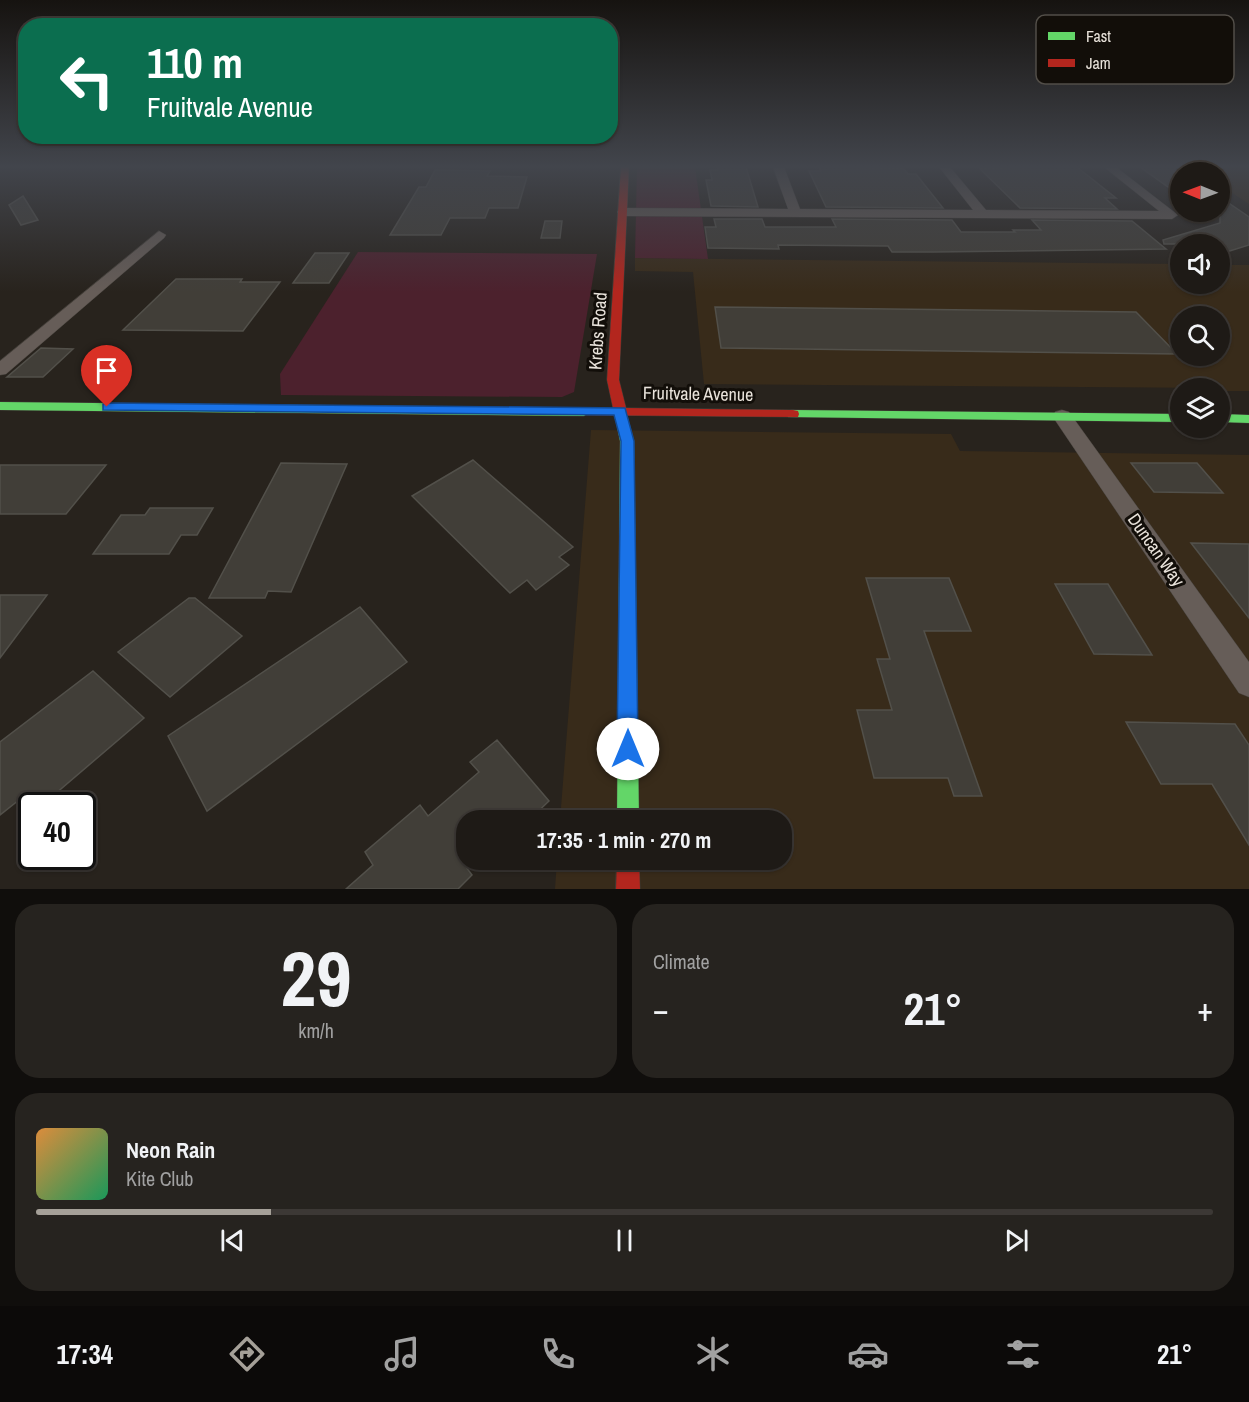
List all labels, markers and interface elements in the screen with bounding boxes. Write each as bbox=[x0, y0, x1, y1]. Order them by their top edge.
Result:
legend bbox=[1036, 15, 1234, 84]
text: Fast bbox=[1086, 25, 1111, 47]
text: 110 m bbox=[147, 35, 243, 91]
icon: left bbox=[48, 42, 126, 120]
text: Jam bbox=[1086, 52, 1111, 74]
text: Fruitvale Avenue bbox=[147, 89, 313, 125]
north arrow bbox=[1170, 162, 1230, 222]
map controls bbox=[1170, 162, 1230, 438]
button: sound bbox=[1170, 234, 1230, 294]
street label: Krebs Road bbox=[582, 291, 613, 371]
button: search bbox=[1170, 306, 1230, 366]
pin bbox=[81, 345, 132, 407]
icon: arrive bbox=[90, 354, 123, 387]
button: layers bbox=[1170, 378, 1230, 438]
street label: Fruitvale Avenue bbox=[643, 380, 753, 407]
street label: Duncan Way bbox=[1122, 508, 1191, 592]
position arrow bbox=[596, 717, 660, 781]
speed limit sign: 40 bbox=[18, 792, 96, 870]
text: 17:35 · 1 min · 270 m bbox=[537, 825, 711, 855]
text: 29 bbox=[280, 925, 352, 1030]
text: Climate bbox=[653, 948, 710, 975]
text: 21° bbox=[903, 978, 963, 1039]
text: − bbox=[653, 987, 669, 1031]
text: + bbox=[1197, 987, 1213, 1031]
text: km/h bbox=[298, 1017, 334, 1044]
text: Neon Rain bbox=[126, 1135, 215, 1165]
text: Kite Club bbox=[126, 1165, 193, 1192]
icon: previous bbox=[216, 1224, 249, 1257]
icon: pause bbox=[608, 1224, 641, 1257]
icon: next bbox=[1000, 1224, 1033, 1257]
icon: directions bbox=[226, 1333, 268, 1375]
icon: music bbox=[381, 1333, 423, 1375]
icon: phone bbox=[537, 1333, 579, 1375]
icon: climate bbox=[692, 1333, 734, 1375]
icon: car bbox=[847, 1333, 889, 1375]
icon: filters bbox=[1002, 1333, 1044, 1375]
text: 17:34 bbox=[57, 1336, 113, 1372]
text: 21° bbox=[1157, 1336, 1192, 1372]

